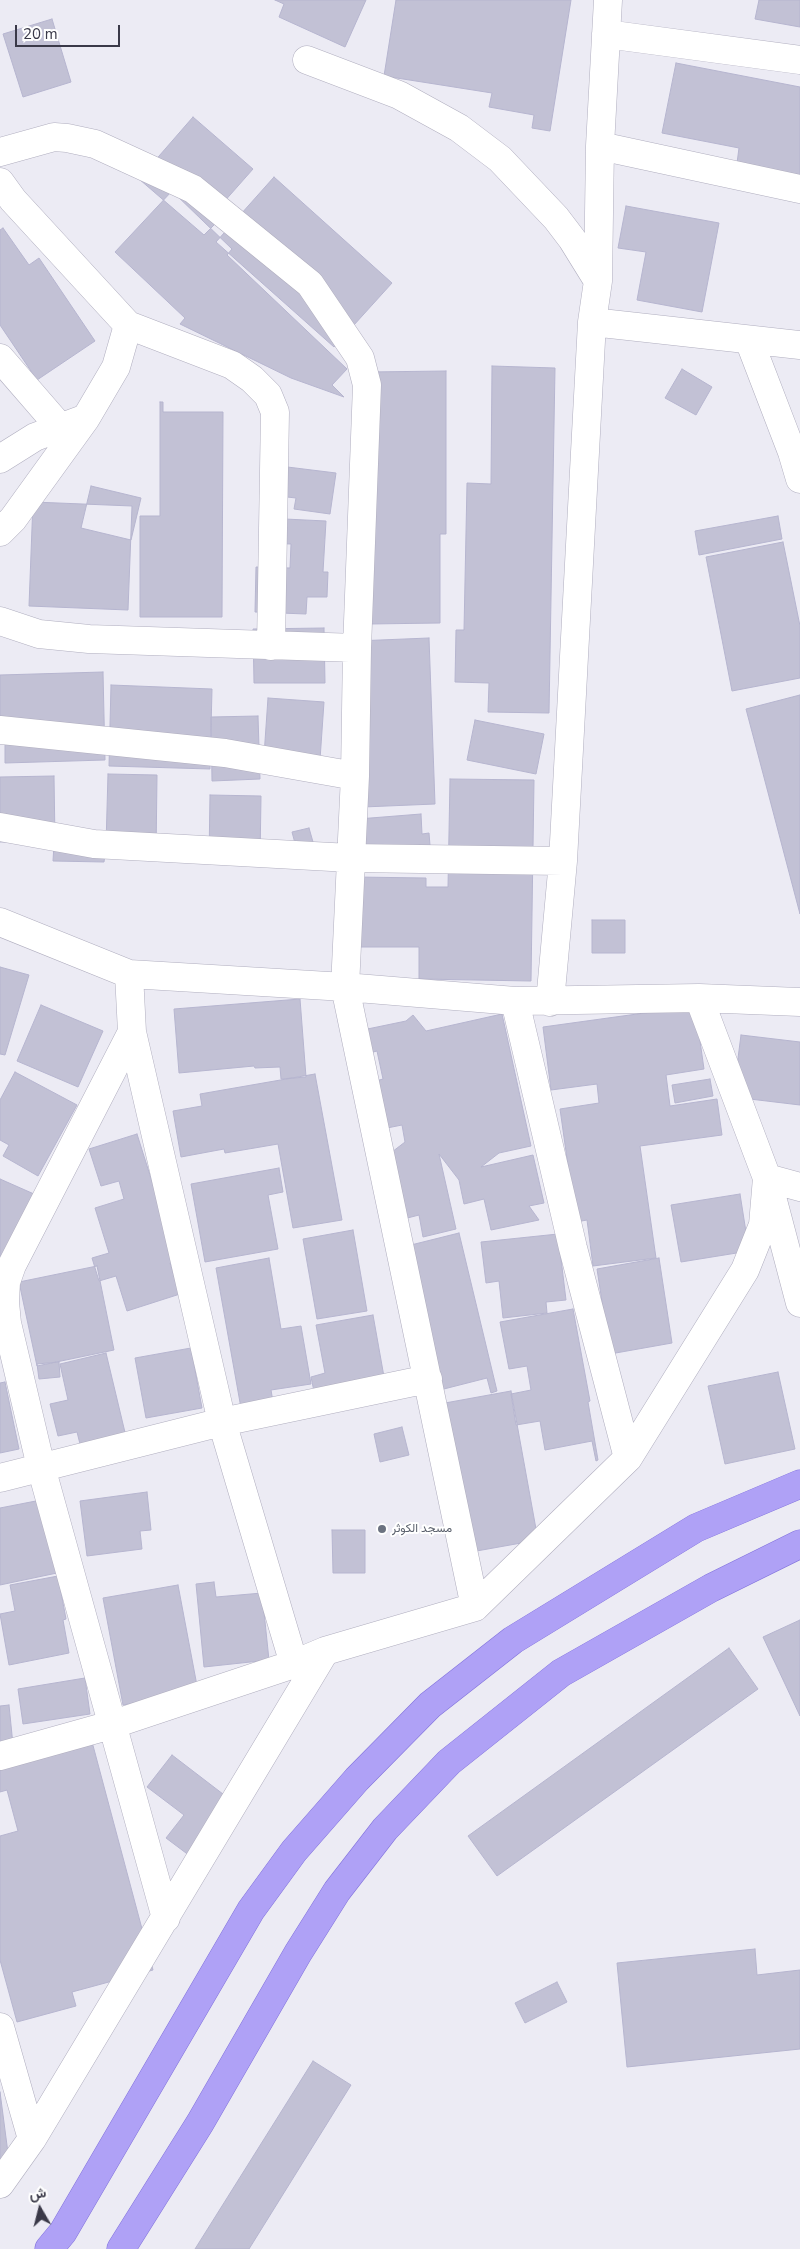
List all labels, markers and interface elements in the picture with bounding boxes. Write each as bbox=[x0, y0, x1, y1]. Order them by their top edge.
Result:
scale bar bbox=[18, 15, 122, 47]
text: 20 m bbox=[23, 24, 58, 44]
place label: مسجد الكوثر bbox=[392, 1522, 452, 1536]
marker: مسجد الكوثر bbox=[376, 1523, 388, 1535]
text: ش bbox=[28, 2183, 47, 2204]
north arrow bbox=[15, 2184, 65, 2234]

